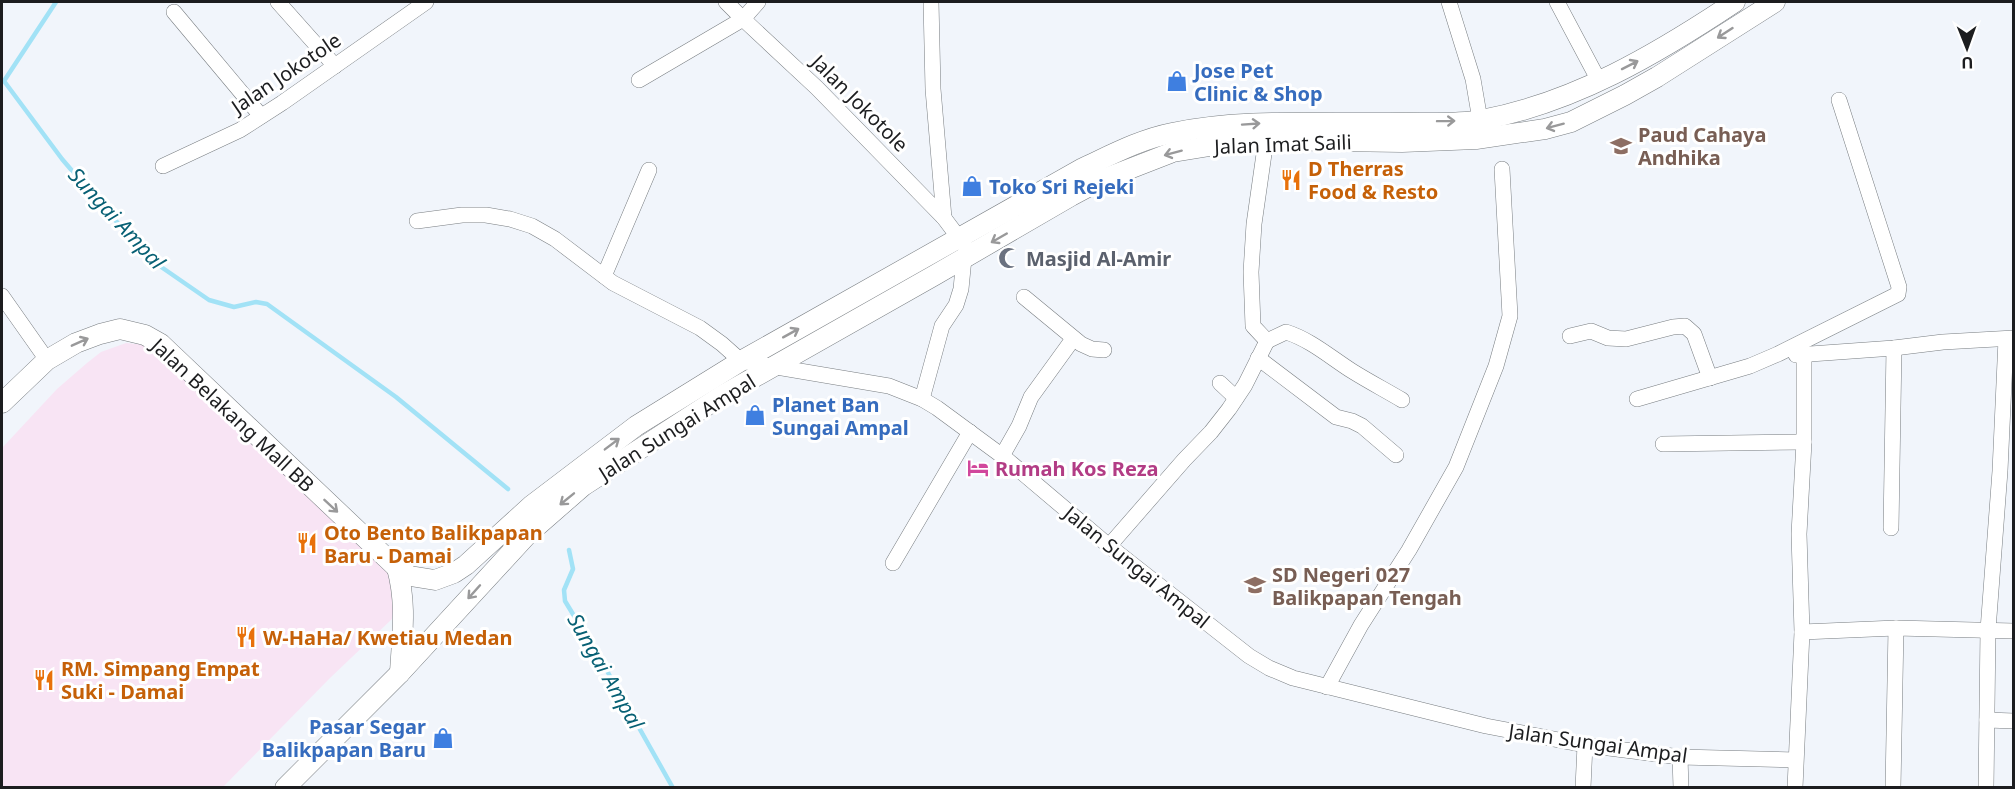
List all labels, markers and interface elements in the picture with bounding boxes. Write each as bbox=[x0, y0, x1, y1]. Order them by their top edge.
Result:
north arrow bbox=[1937, 18, 1997, 78]
street label: Jalan Jokotole bbox=[224, 26, 346, 121]
one-way arrow bbox=[1717, 27, 1734, 39]
street label: Jalan Jokotole bbox=[804, 47, 914, 157]
text: U bbox=[1961, 52, 1974, 74]
place label: Jose Pet Clinic & Shop bbox=[1192, 57, 1323, 107]
one-way arrow bbox=[1621, 59, 1639, 70]
shop icon: Jose Pet Clinic & Shop bbox=[1165, 69, 1189, 93]
one-way arrow bbox=[1435, 116, 1455, 127]
one-way arrow bbox=[1240, 118, 1260, 129]
one-way arrow bbox=[1546, 121, 1565, 132]
place label: Paud Cahaya Andhika bbox=[1638, 121, 1766, 171]
street label: Jalan Imat Saili bbox=[1212, 128, 1352, 160]
school or university icon: Paud Cahaya Andhika bbox=[1609, 134, 1633, 158]
one-way arrow bbox=[1164, 147, 1183, 159]
place label: D Therras Food & Resto bbox=[1308, 155, 1438, 205]
water label: Sungai Ampal bbox=[63, 161, 172, 275]
restaurant icon: D Therras Food & Resto bbox=[1279, 168, 1303, 192]
place label: Toko Sri Rejeki bbox=[989, 173, 1134, 200]
shop icon: Toko Sri Rejeki bbox=[960, 174, 984, 198]
one-way arrow bbox=[991, 232, 1008, 244]
place label: Masjid Al-Amir bbox=[1026, 245, 1171, 272]
mosque icon: Masjid Al-Amir bbox=[997, 246, 1021, 270]
one-way arrow bbox=[783, 326, 800, 338]
street label: Jalan Belakang Mall BB bbox=[144, 331, 320, 498]
one-way arrow bbox=[70, 336, 89, 347]
street label: Jalan Sungai Ampal bbox=[592, 368, 761, 487]
place label: Planet Ban Sungai Ampal bbox=[772, 391, 909, 441]
shop icon: Planet Ban Sungai Ampal bbox=[743, 403, 767, 427]
one-way arrow bbox=[604, 438, 620, 450]
place label: Rumah Kos Reza bbox=[995, 455, 1159, 482]
hotel icon: Rumah Kos Reza bbox=[966, 456, 990, 480]
one-way arrow bbox=[560, 492, 576, 505]
street label: Jalan Sungai Ampal bbox=[1057, 498, 1216, 634]
one-way arrow bbox=[323, 499, 338, 513]
place label: Oto Bento Balikpapan Baru - Damai bbox=[324, 519, 543, 569]
restaurant icon: Oto Bento Balikpapan Baru - Damai bbox=[295, 531, 319, 555]
place label: SD Negeri 027 Balikpapan Tengah bbox=[1272, 561, 1462, 611]
school or university icon: SD Negeri 027 Balikpapan Tengah bbox=[1243, 573, 1267, 597]
one-way arrow bbox=[467, 584, 481, 599]
water label: Sungai Ampal bbox=[561, 608, 651, 735]
place label: W-HaHa/ Kwetiau Medan bbox=[263, 624, 512, 651]
restaurant icon: W-HaHa/ Kwetiau Medan bbox=[234, 625, 258, 649]
place label: RM. Simpang Empat Suki - Damai bbox=[61, 655, 260, 705]
restaurant icon: RM. Simpang Empat Suki - Damai bbox=[32, 668, 56, 692]
place label: Pasar Segar Balikpapan Baru bbox=[262, 713, 426, 763]
street label: Jalan Sungai Ampal bbox=[1505, 717, 1689, 769]
shop icon: Pasar Segar Balikpapan Baru bbox=[431, 726, 455, 750]

